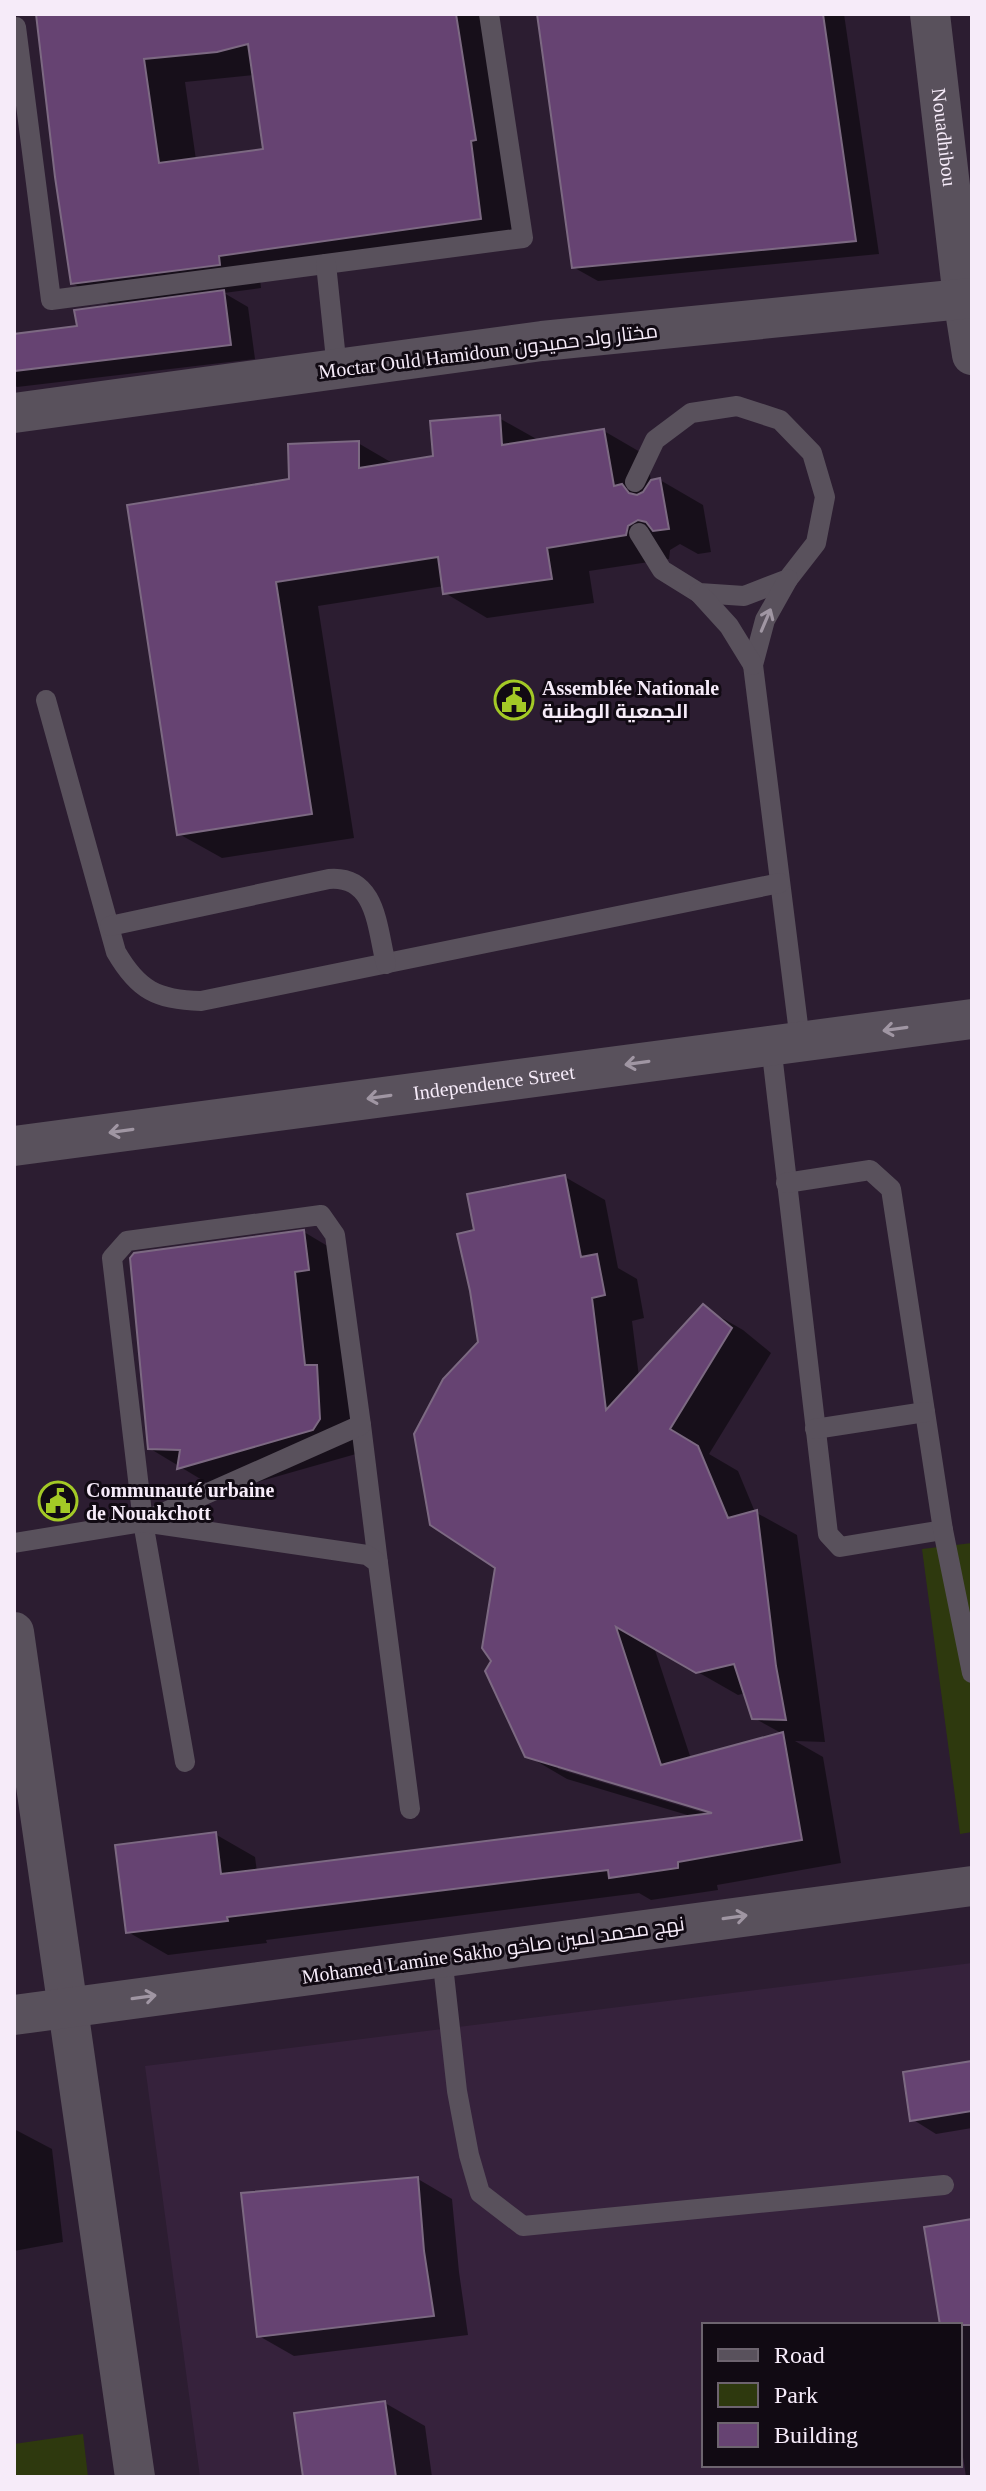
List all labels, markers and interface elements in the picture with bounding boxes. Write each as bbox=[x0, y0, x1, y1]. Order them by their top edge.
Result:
street label: Nouadhibou bbox=[928, 87, 961, 188]
street label: Moctar Ould Hamidoun مختار ولد حميدون bbox=[317, 319, 659, 385]
one-way arrow bbox=[759, 608, 774, 633]
place label: Assemblée Nationale الجمعية الوطنية bbox=[542, 677, 719, 723]
public building icon: Assemblée Nationale الجمعية الوطنية bbox=[493, 679, 535, 721]
one-way arrow bbox=[883, 1022, 908, 1037]
one-way arrow bbox=[625, 1056, 650, 1071]
street label: Independence Street bbox=[412, 1061, 576, 1104]
one-way arrow bbox=[367, 1090, 392, 1105]
one-way arrow bbox=[109, 1124, 135, 1139]
place label: Communauté urbaine de Nouakchott bbox=[86, 1479, 274, 1524]
public building icon: Communauté urbaine de Nouakchott bbox=[37, 1480, 79, 1522]
one-way arrow bbox=[722, 1909, 747, 1924]
street label: Mohamed Lamine Sakho نهج محمد لمين صاخو bbox=[300, 1912, 686, 1991]
one-way arrow bbox=[131, 1989, 157, 2004]
legend bbox=[702, 2323, 962, 2467]
text: Road bbox=[774, 2342, 825, 2368]
text: Park bbox=[774, 2382, 818, 2408]
text: Building bbox=[774, 2422, 858, 2448]

